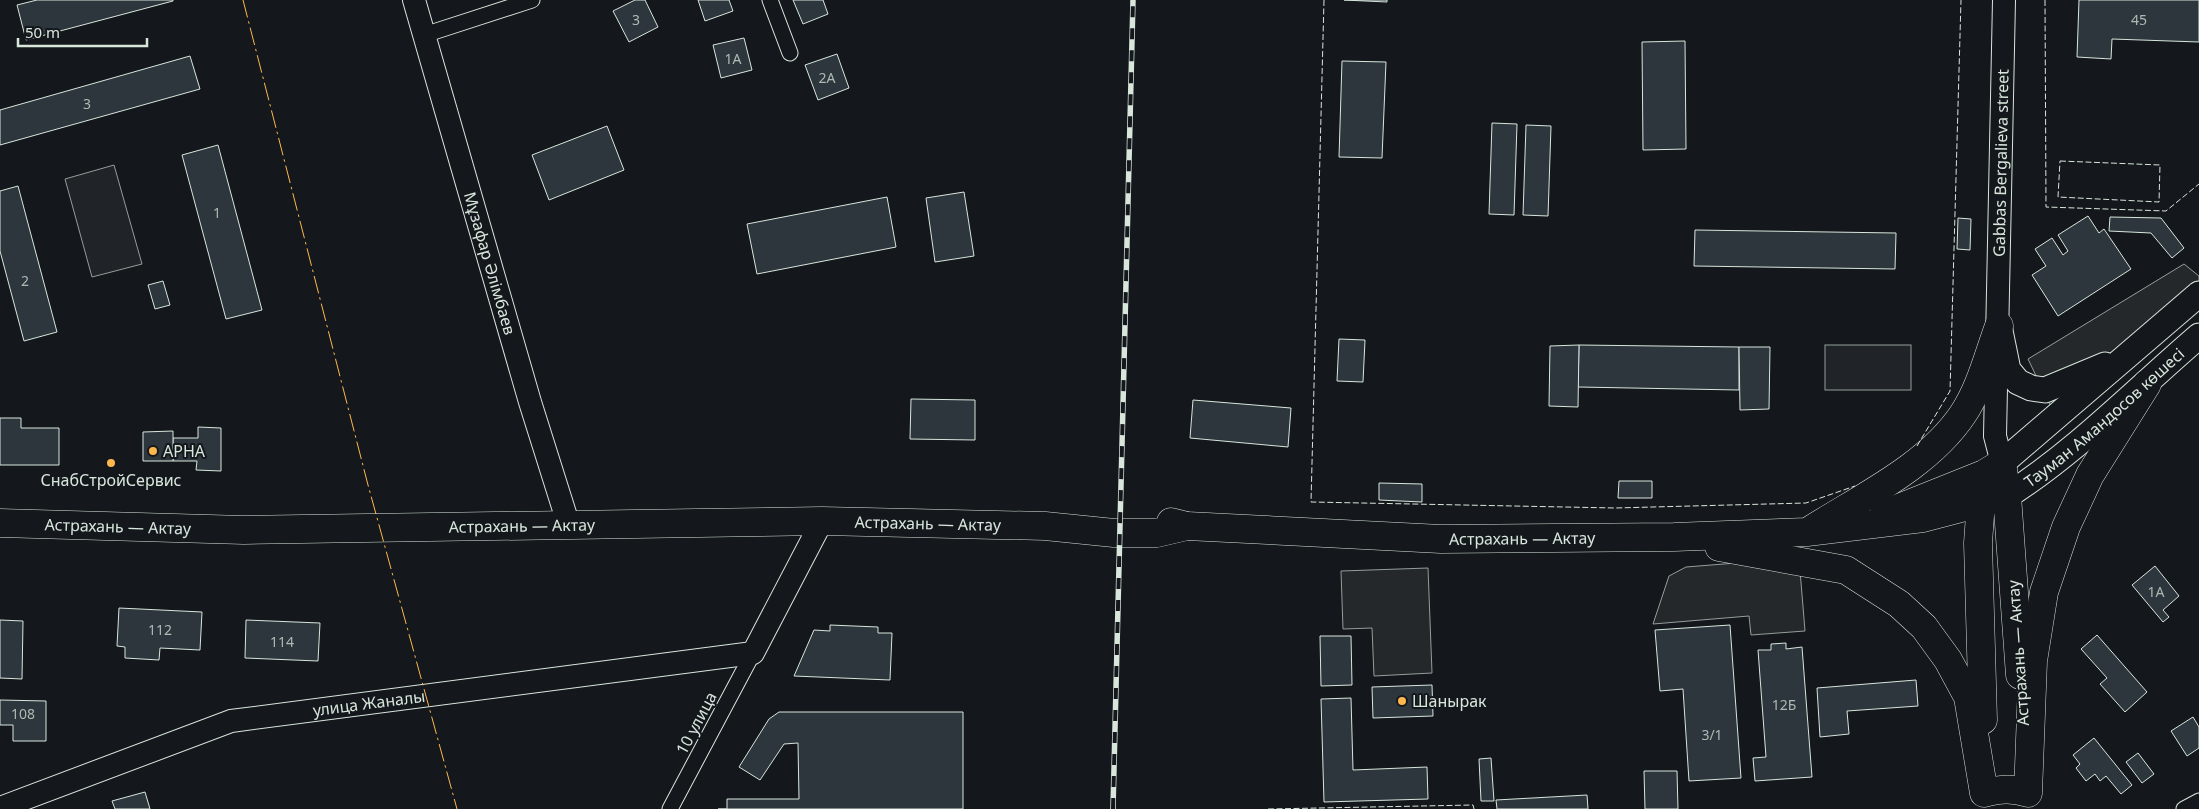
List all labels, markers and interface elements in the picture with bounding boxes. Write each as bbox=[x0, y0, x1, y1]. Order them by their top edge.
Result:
house number: 3 bbox=[632, 10, 640, 29]
house number: 45 bbox=[2131, 10, 2147, 29]
scale bar bbox=[18, 15, 146, 47]
text: 50 m bbox=[25, 22, 60, 42]
house number: 1А bbox=[725, 49, 742, 68]
house number: 2А bbox=[819, 68, 836, 87]
street label: Gabbas Bergalieva street bbox=[1988, 69, 2014, 257]
house number: 3 bbox=[83, 94, 91, 113]
street label: Мұзафар Әлімбаев bbox=[459, 189, 521, 337]
house number: 1 bbox=[213, 203, 221, 222]
house number: 2 bbox=[21, 271, 29, 290]
street label: Тауман Амандосов көшесі bbox=[2020, 343, 2189, 492]
place label: АРНА bbox=[163, 440, 206, 462]
marker: АРНА bbox=[147, 445, 159, 457]
marker: СнабСтройСервис bbox=[105, 457, 117, 469]
place label: СнабСтройСервис bbox=[41, 469, 182, 491]
street label: Астрахань — Актау bbox=[854, 511, 1002, 536]
street label: Астрахань — Актау bbox=[44, 513, 192, 540]
street label: Астрахань — Актау bbox=[448, 514, 596, 538]
street label: Астрахань — Актау bbox=[1449, 527, 1596, 550]
street label: Астрахань — Актау bbox=[2002, 578, 2034, 727]
house number: 1А bbox=[2148, 582, 2165, 601]
house number: 112 bbox=[148, 620, 172, 639]
house number: 114 bbox=[270, 632, 294, 651]
street label: улица Жаналы bbox=[311, 685, 426, 721]
street label: 10 улица bbox=[670, 688, 722, 758]
place label: Шанырак bbox=[1412, 690, 1487, 712]
marker: Шанырак bbox=[1396, 695, 1408, 707]
house number: 12Б bbox=[1772, 695, 1796, 714]
house number: 108 bbox=[11, 704, 35, 723]
house number: 3/1 bbox=[1701, 725, 1723, 744]

